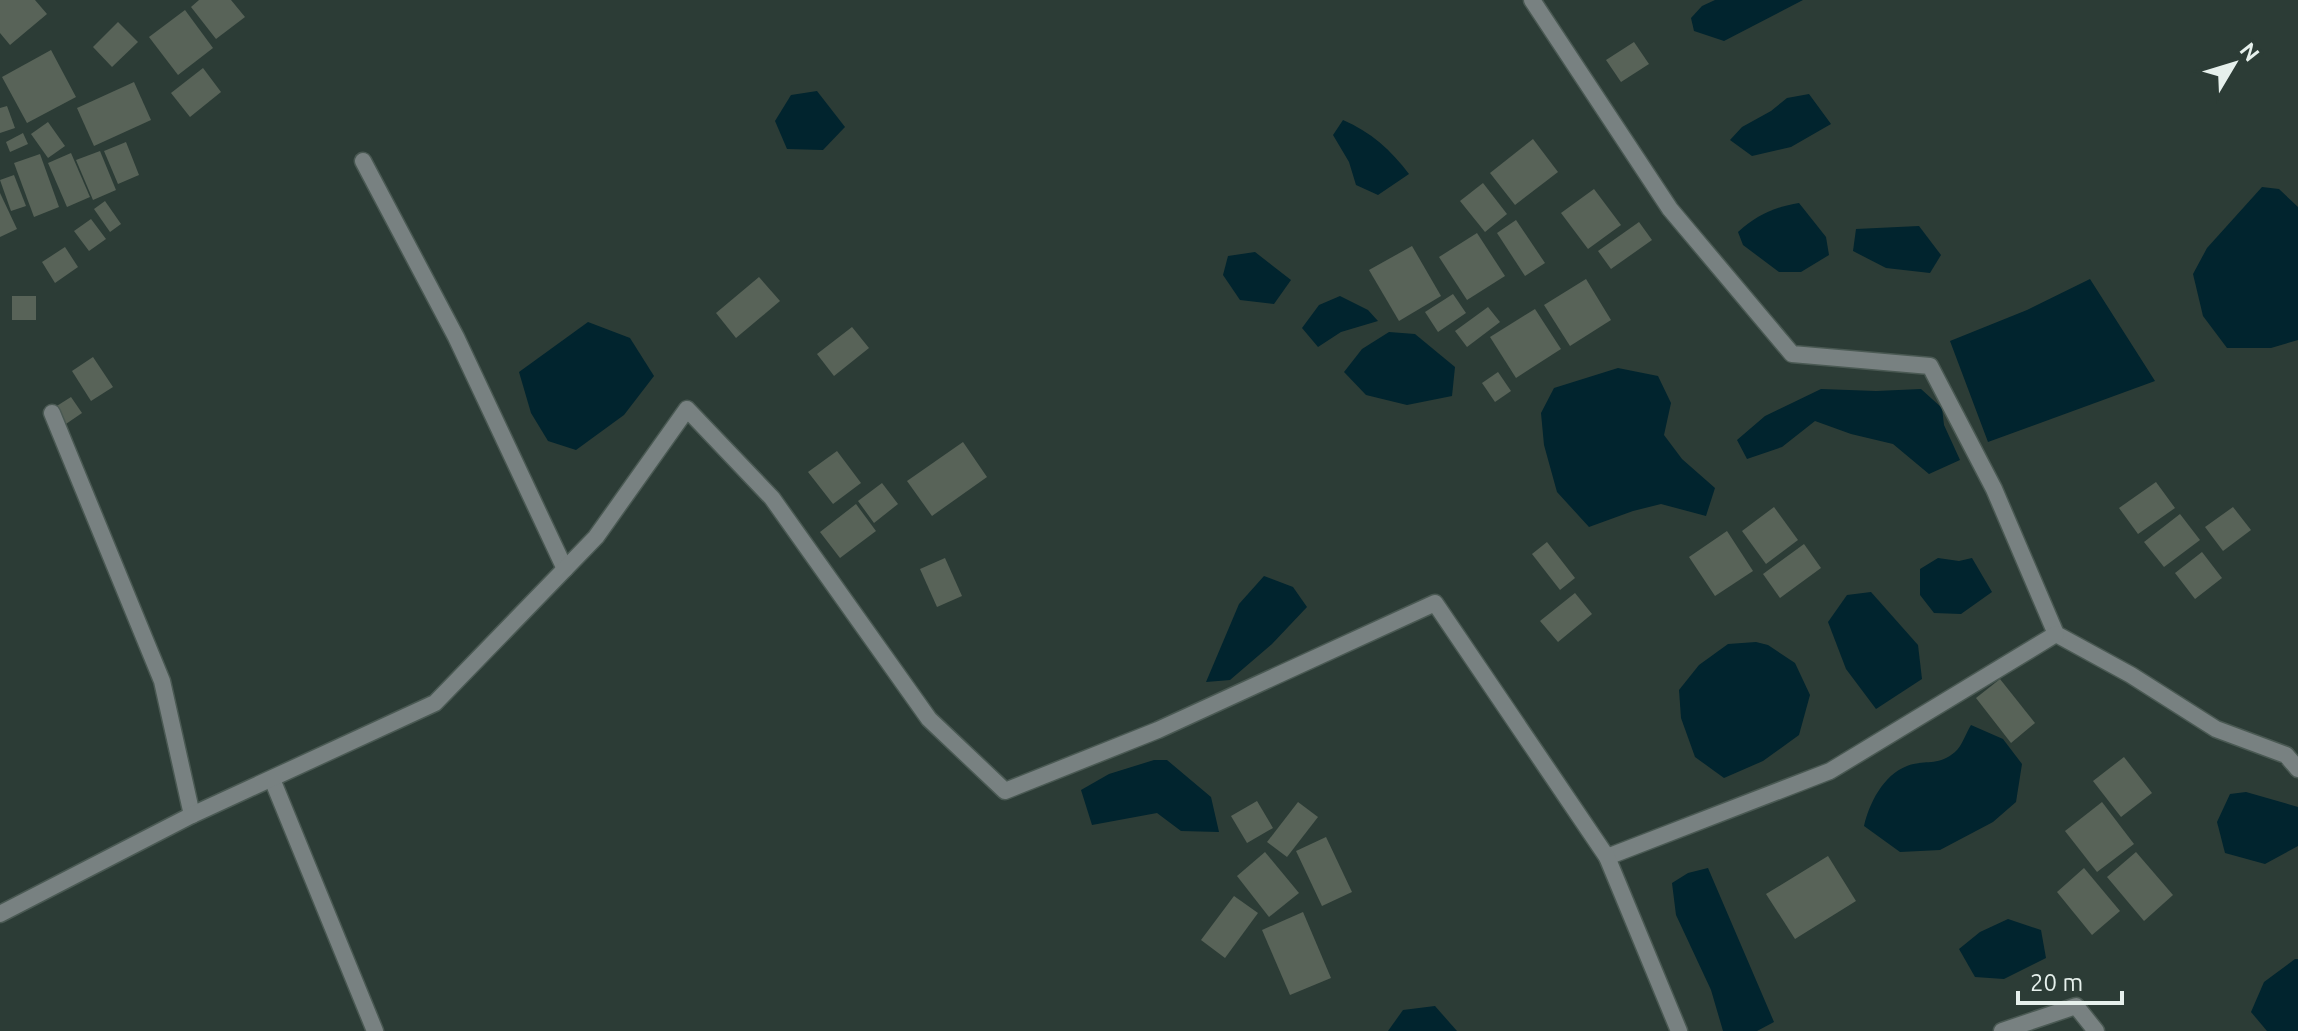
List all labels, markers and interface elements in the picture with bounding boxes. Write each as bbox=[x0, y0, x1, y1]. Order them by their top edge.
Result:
north arrow bbox=[2194, 24, 2274, 104]
text: N bbox=[2235, 37, 2265, 66]
scale bar bbox=[2018, 955, 2122, 1005]
text: 20 m bbox=[2030, 969, 2083, 996]

